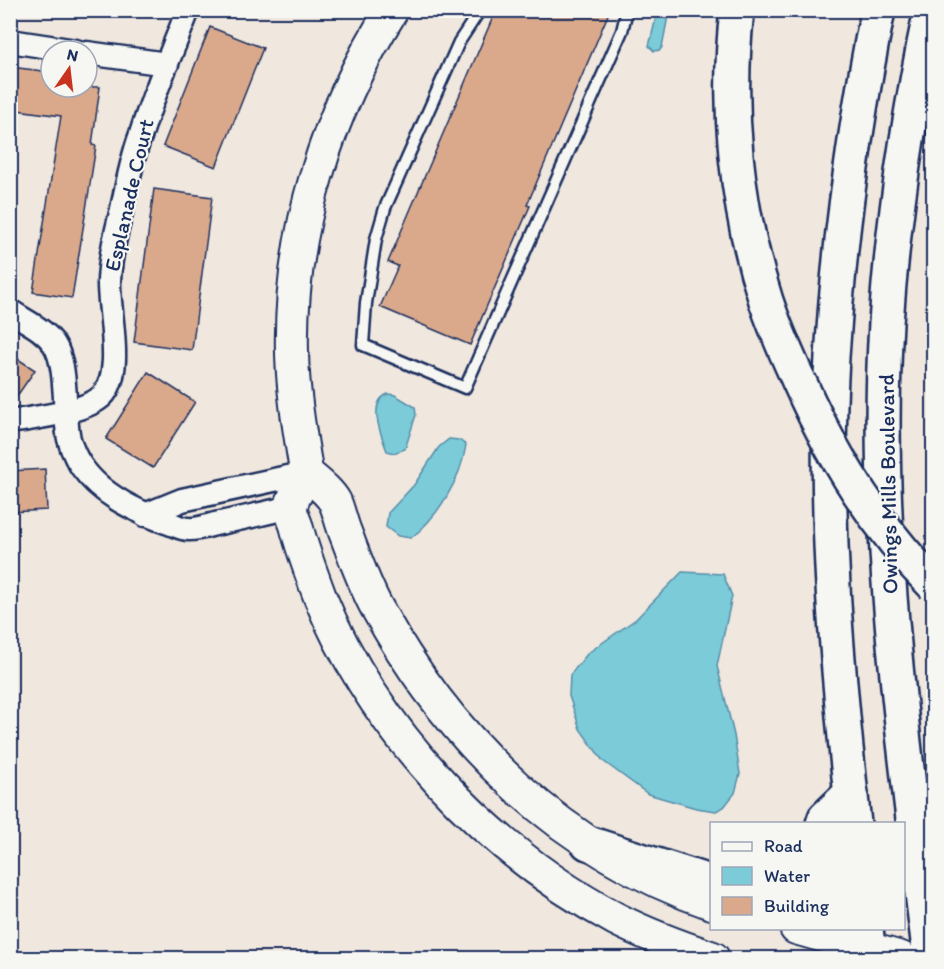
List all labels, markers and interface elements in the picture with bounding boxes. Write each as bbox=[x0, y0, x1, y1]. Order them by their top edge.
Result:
north arrow bbox=[39, 39, 99, 99]
text: N bbox=[65, 44, 80, 65]
street label: Esplanade Court bbox=[98, 116, 160, 274]
street label: Owings Mills Boulevard bbox=[873, 373, 903, 594]
legend bbox=[710, 822, 905, 930]
text: Road bbox=[764, 835, 803, 857]
text: Water bbox=[764, 865, 810, 887]
text: Building bbox=[764, 895, 830, 917]

